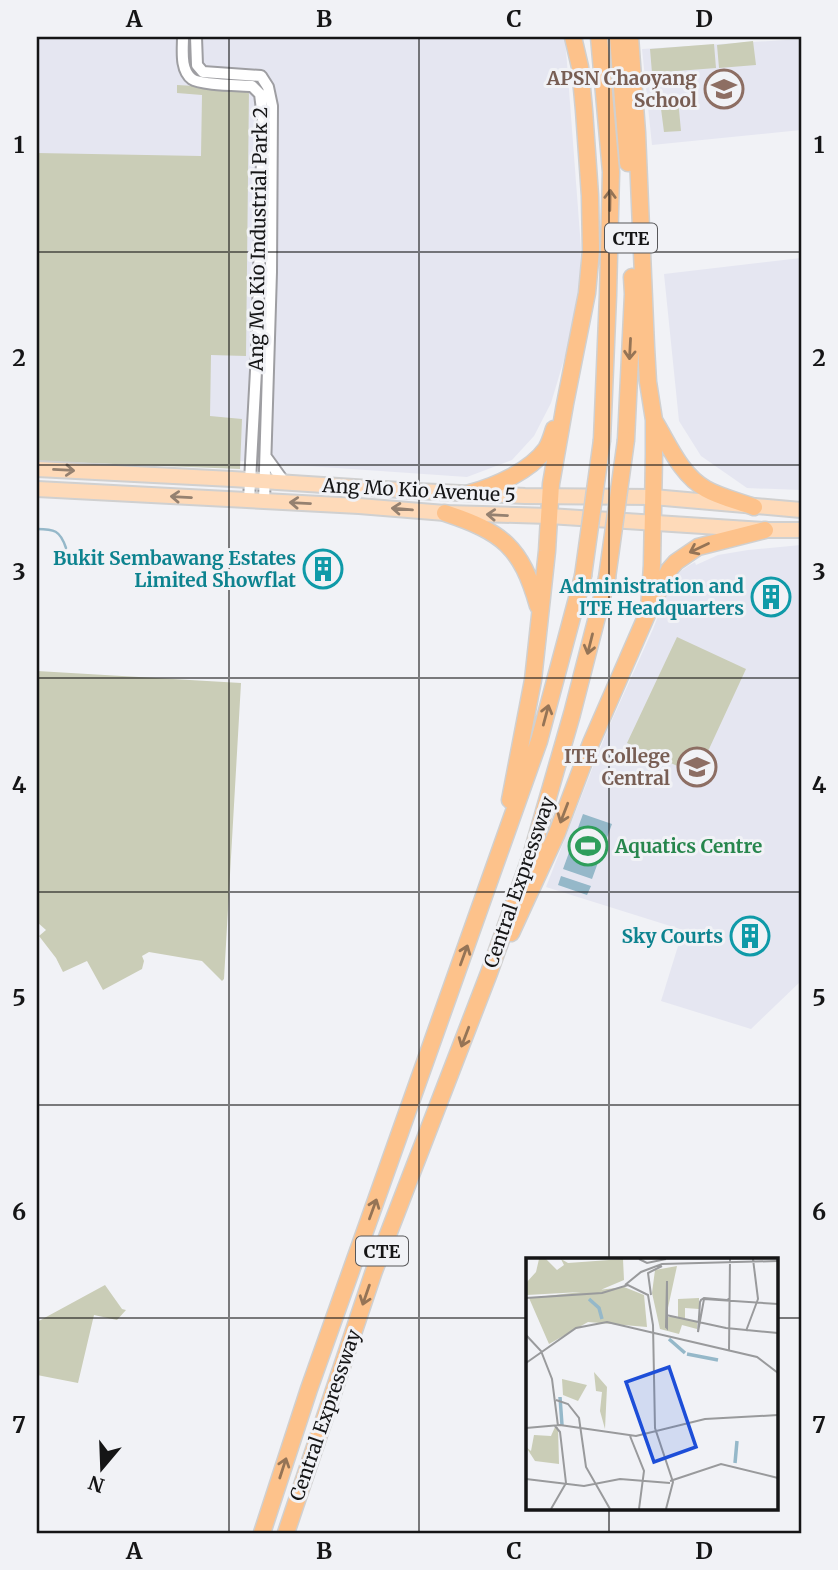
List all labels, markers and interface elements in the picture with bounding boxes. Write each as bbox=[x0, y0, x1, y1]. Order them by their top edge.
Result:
text: A bbox=[125, 4, 143, 33]
text: B bbox=[316, 4, 332, 33]
text: C bbox=[506, 4, 522, 33]
text: D bbox=[695, 4, 713, 33]
place label: APSN Chaoyang School bbox=[546, 66, 697, 112]
school or university icon: APSN Chaoyang School bbox=[703, 68, 745, 110]
street label: Ang Mo Kio Industrial Park 2 bbox=[244, 107, 272, 372]
text: 1 bbox=[14, 130, 25, 159]
text: 1 bbox=[814, 130, 825, 159]
one-way arrow bbox=[603, 189, 617, 212]
road number: CTE bbox=[605, 224, 657, 252]
one-way arrow bbox=[623, 338, 636, 360]
text: 2 bbox=[12, 343, 26, 372]
text: 2 bbox=[812, 343, 826, 372]
one-way arrow bbox=[52, 464, 74, 477]
street label: Ang Mo Kio Avenue 5 bbox=[321, 473, 516, 507]
one-way arrow bbox=[170, 490, 193, 503]
one-way arrow bbox=[289, 496, 311, 509]
one-way arrow bbox=[391, 502, 413, 515]
one-way arrow bbox=[486, 509, 509, 522]
one-way arrow bbox=[689, 542, 710, 555]
place label: Bukit Sembawang Estates Limited Showflat bbox=[53, 546, 296, 592]
building icon: Bukit Sembawang Estates Limited Showflat bbox=[302, 548, 344, 590]
text: 3 bbox=[12, 557, 26, 586]
text: 3 bbox=[812, 557, 826, 586]
place label: Administration and ITE Headquarters bbox=[558, 574, 744, 620]
building icon: Administration and ITE Headquarters bbox=[750, 576, 792, 618]
one-way arrow bbox=[583, 633, 596, 655]
one-way arrow bbox=[540, 704, 553, 727]
place label: ITE College Central bbox=[564, 744, 670, 790]
school or university icon: ITE College Central bbox=[676, 746, 718, 788]
text: 4 bbox=[12, 770, 27, 799]
text: 4 bbox=[812, 770, 827, 799]
street label: Central Expressway bbox=[478, 793, 560, 971]
one-way arrow bbox=[557, 801, 570, 823]
sports icon: Aquatics Centre bbox=[567, 825, 609, 867]
place label: Aquatics Centre bbox=[614, 834, 762, 858]
building icon: Sky Courts bbox=[729, 915, 771, 957]
place label: Sky Courts bbox=[622, 924, 723, 948]
one-way arrow bbox=[458, 944, 471, 966]
text: 5 bbox=[12, 983, 26, 1012]
text: 5 bbox=[812, 983, 826, 1012]
one-way arrow bbox=[457, 1025, 470, 1047]
text: 6 bbox=[12, 1197, 26, 1226]
text: 6 bbox=[812, 1197, 826, 1226]
one-way arrow bbox=[368, 1199, 380, 1221]
road number: CTE bbox=[356, 1236, 408, 1266]
inset map bbox=[526, 1258, 778, 1510]
one-way arrow bbox=[359, 1284, 372, 1306]
street label: Central Expressway bbox=[284, 1326, 366, 1504]
text: 7 bbox=[12, 1410, 26, 1439]
text: 7 bbox=[812, 1410, 826, 1439]
north arrow bbox=[66, 1434, 136, 1504]
one-way arrow bbox=[277, 1458, 290, 1480]
text: N bbox=[85, 1470, 107, 1498]
text: A bbox=[125, 1536, 143, 1565]
text: B bbox=[316, 1536, 332, 1565]
text: C bbox=[506, 1536, 522, 1565]
text: D bbox=[695, 1536, 713, 1565]

